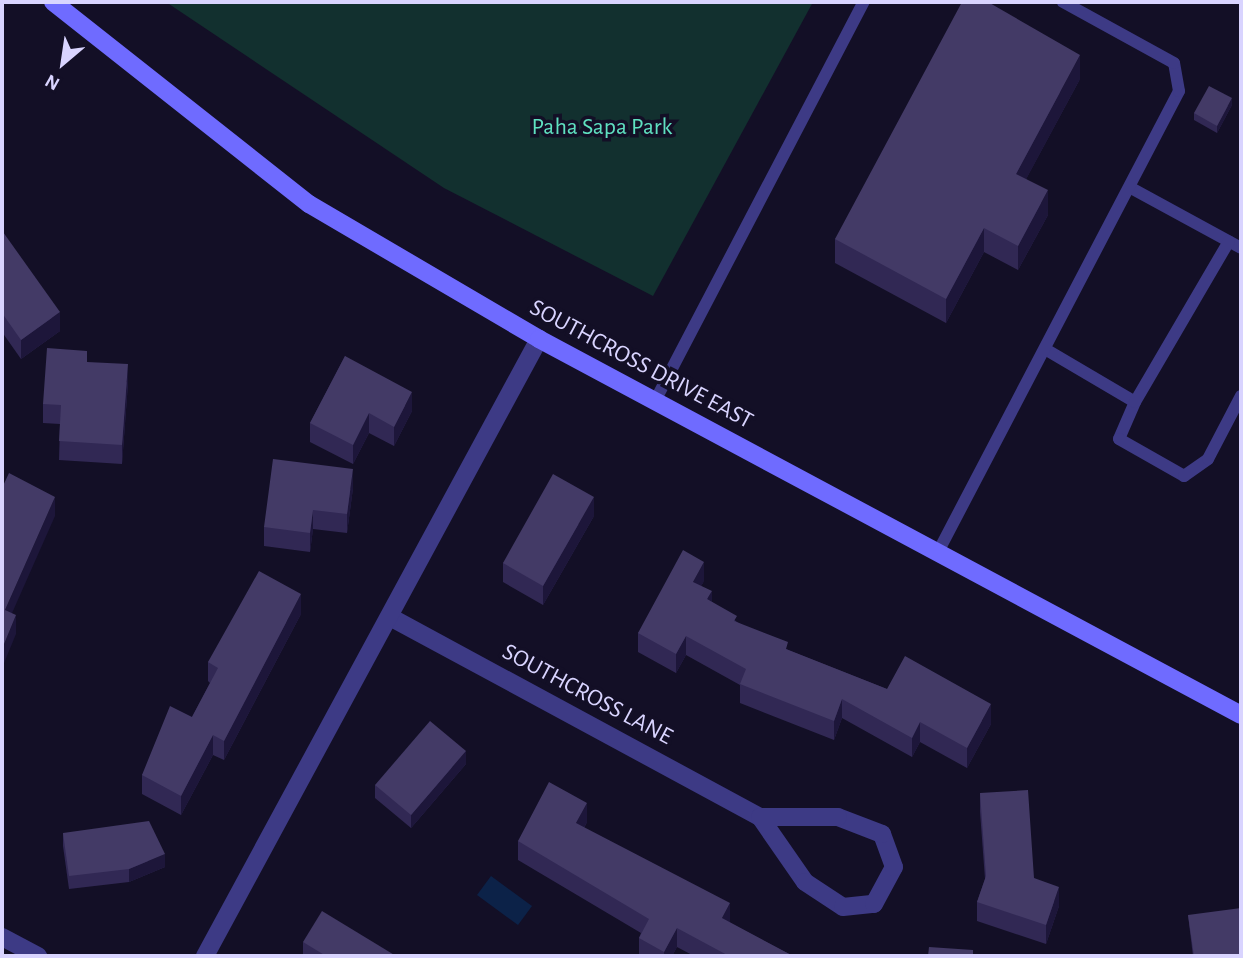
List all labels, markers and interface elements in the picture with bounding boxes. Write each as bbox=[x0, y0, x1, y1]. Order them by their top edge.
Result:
north arrow bbox=[28, 28, 98, 98]
text: N bbox=[42, 70, 63, 93]
park label: Paha Sapa Park bbox=[531, 114, 673, 142]
street label: SOUTHCROSS DRIVE EAST bbox=[524, 294, 758, 436]
street label: SOUTHCROSS LANE bbox=[497, 638, 677, 752]

